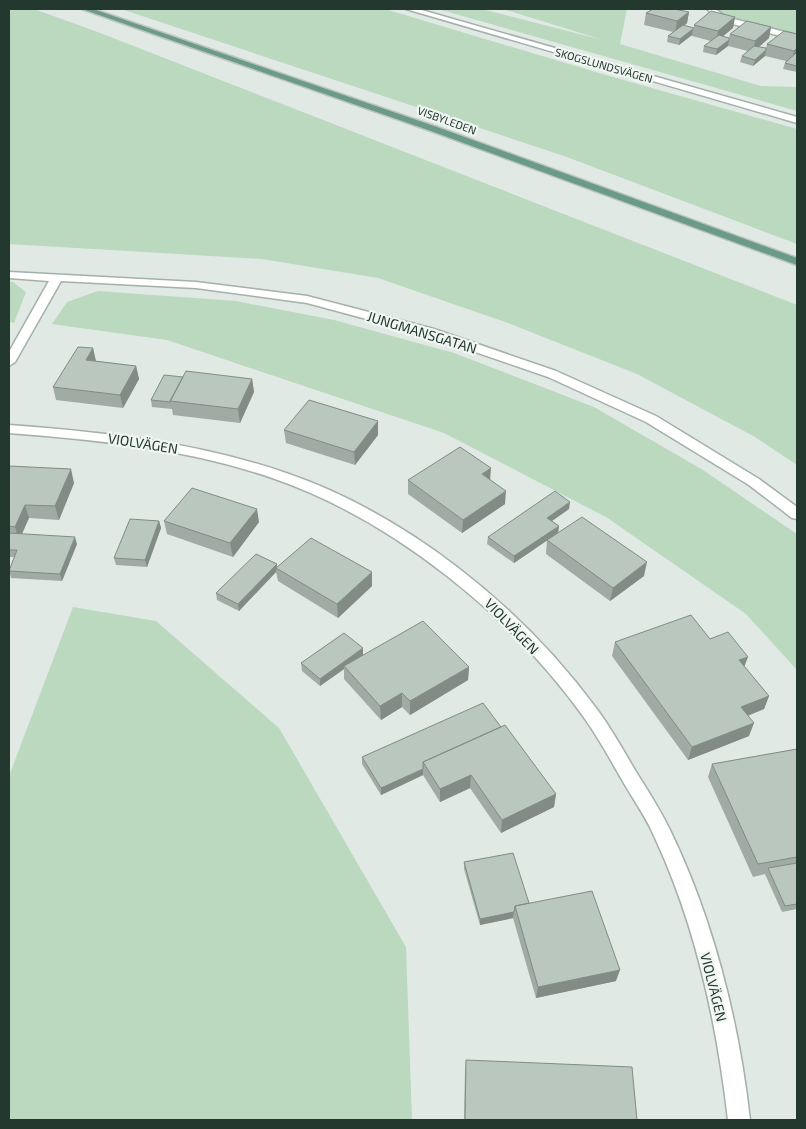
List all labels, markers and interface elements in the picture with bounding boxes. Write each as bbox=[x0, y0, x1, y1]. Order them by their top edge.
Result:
street label: SKOGSLUNDSVÄGEN bbox=[554, 45, 654, 85]
street label: VISBYLEDEN bbox=[416, 103, 478, 137]
street label: JUNGMANSGATAN bbox=[365, 307, 479, 357]
street label: VIOLVÄGEN bbox=[107, 429, 179, 457]
street label: VIOLVÄGEN bbox=[481, 595, 543, 657]
street label: VIOLVÄGEN bbox=[697, 951, 731, 1023]

